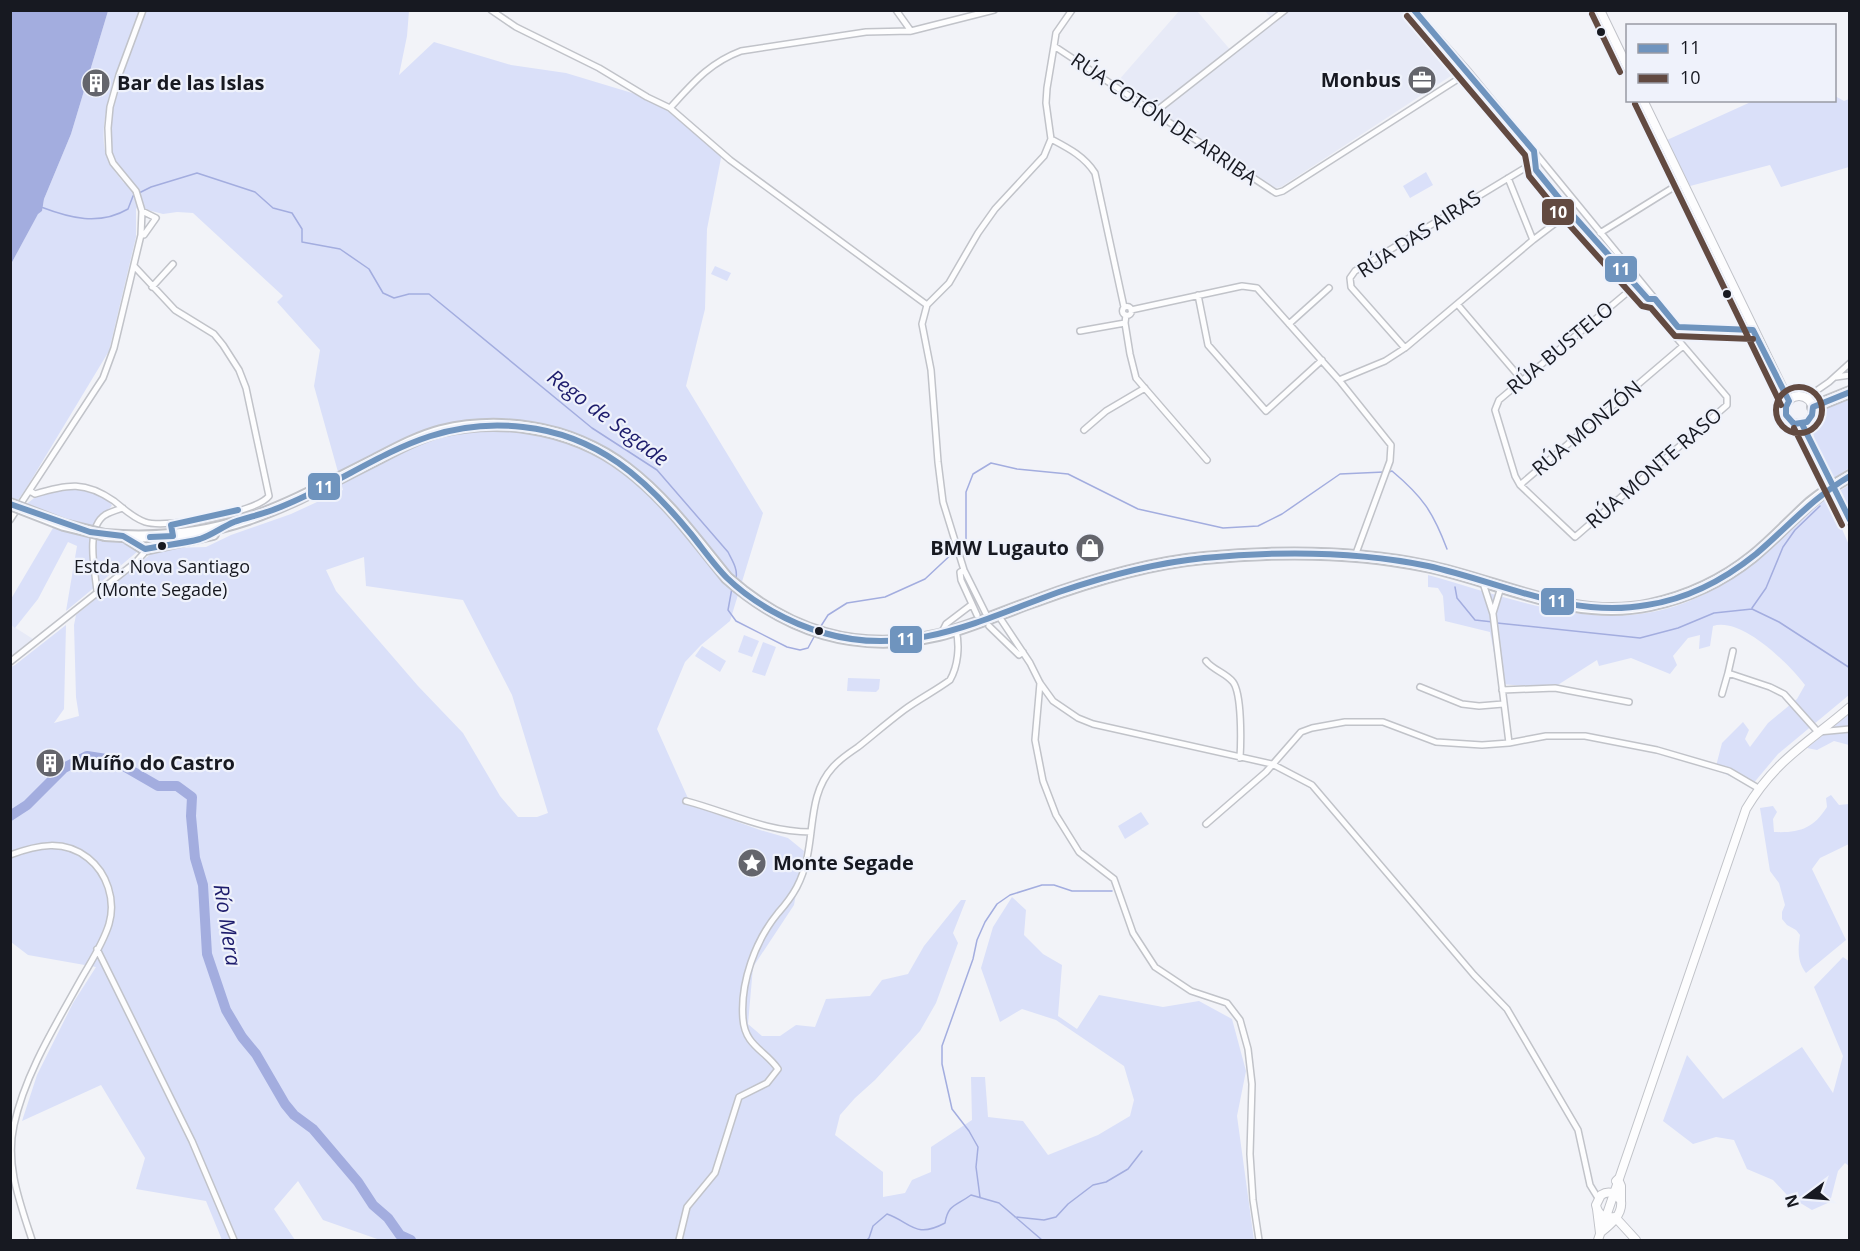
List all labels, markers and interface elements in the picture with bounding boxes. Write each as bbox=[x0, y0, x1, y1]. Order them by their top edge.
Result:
legend bbox=[1626, 24, 1836, 102]
unlabelled marker bbox=[1595, 26, 1607, 38]
text: 11 bbox=[1680, 35, 1701, 59]
street label: RÚA COTÓN DE ARRIBA bbox=[1066, 46, 1263, 191]
office icon: Monbus bbox=[1406, 64, 1438, 96]
text: 10 bbox=[1680, 65, 1701, 89]
place label: Monbus bbox=[1321, 66, 1401, 93]
building icon: Bar de las Islas bbox=[80, 67, 112, 99]
place label: Bar de las Islas bbox=[117, 69, 265, 96]
street label: RÚA DAS AIRAS bbox=[1352, 183, 1486, 284]
line badge: 10 bbox=[1541, 198, 1575, 226]
text: 10 bbox=[1549, 201, 1567, 223]
line badge: 11 bbox=[1604, 255, 1638, 283]
text: 11 bbox=[1612, 258, 1630, 280]
unlabelled marker bbox=[1721, 288, 1733, 300]
street label: RÚA BUSTELO bbox=[1501, 295, 1619, 400]
water label: Rego de Segade bbox=[542, 362, 675, 472]
street label: RÚA MONZÓN bbox=[1526, 374, 1647, 481]
street label: RÚA MONTE RASO bbox=[1580, 401, 1728, 534]
line badge: 11 bbox=[307, 472, 341, 501]
text: 11 bbox=[315, 476, 333, 498]
shop icon: BMW Lugauto bbox=[1074, 532, 1106, 564]
place label: BMW Lugauto bbox=[930, 534, 1069, 561]
marker: Estda. Nova Santiago (Monte Segade) bbox=[156, 540, 168, 552]
place label: Estda. Nova Santiago (Monte Segade) bbox=[74, 554, 250, 601]
line badge: 11 bbox=[1540, 587, 1575, 616]
text: 11 bbox=[1548, 590, 1566, 612]
unlabelled marker bbox=[813, 625, 825, 637]
line badge: 11 bbox=[889, 625, 923, 654]
text: 11 bbox=[897, 628, 915, 650]
building icon: Muíño do Castro bbox=[34, 747, 66, 779]
place label: Muíño do Castro bbox=[71, 749, 235, 776]
place icon: Monte Segade bbox=[736, 847, 768, 879]
place label: Monte Segade bbox=[773, 849, 914, 876]
water label: Río Mera bbox=[208, 882, 248, 968]
north arrow bbox=[1776, 1167, 1836, 1227]
text: N bbox=[1779, 1192, 1804, 1210]

